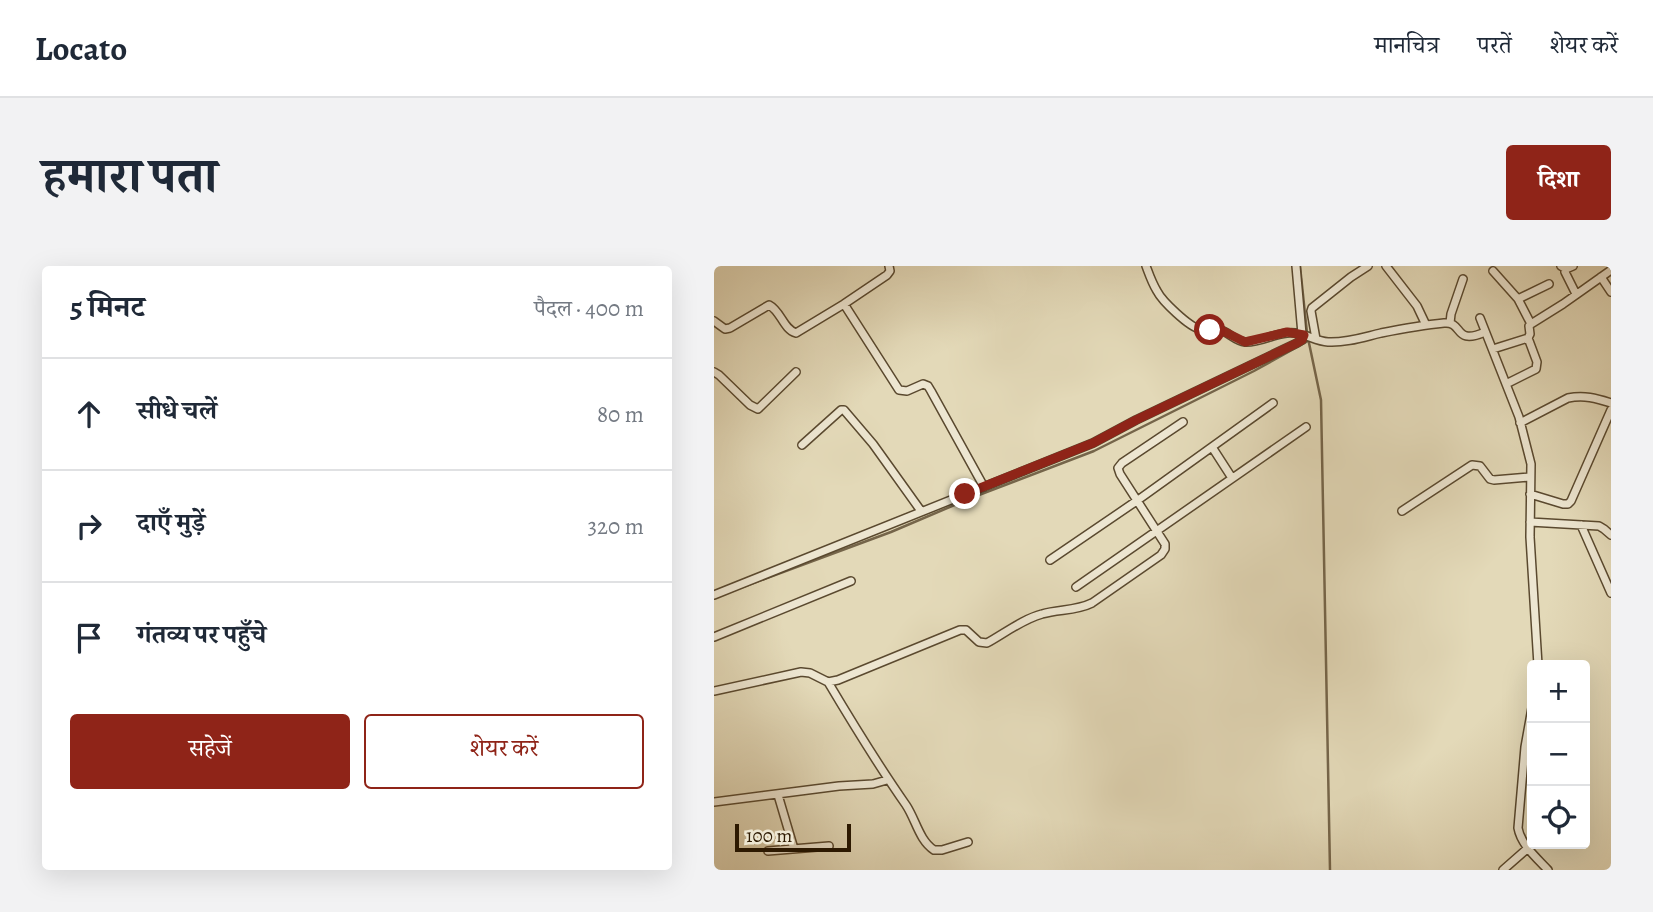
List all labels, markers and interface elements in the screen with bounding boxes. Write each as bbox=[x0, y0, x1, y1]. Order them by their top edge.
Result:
text: Locato bbox=[35, 26, 127, 71]
text: मानचित्र bbox=[1374, 29, 1439, 61]
text: परतें bbox=[1477, 29, 1512, 61]
text: शेयर करें bbox=[1550, 29, 1618, 61]
text: हमारा पता bbox=[42, 142, 217, 209]
button: दिशा bbox=[1506, 145, 1611, 220]
text: 5 मिनट bbox=[70, 287, 145, 327]
text: पैदल · 400 m bbox=[534, 293, 644, 324]
route start bbox=[1194, 314, 1225, 345]
text: सीधे चलें bbox=[137, 393, 217, 428]
icon: ahead bbox=[70, 395, 108, 433]
text: 80 m bbox=[597, 399, 644, 430]
route end bbox=[949, 478, 980, 509]
text: दाएँ मुड़ें bbox=[137, 505, 205, 540]
icon: right bbox=[70, 507, 108, 545]
text: 320 m bbox=[588, 511, 644, 542]
text: गंतव्य पर पहुँचे bbox=[137, 617, 266, 652]
icon: arrive bbox=[70, 619, 108, 657]
map controls bbox=[1527, 660, 1590, 849]
button: + bbox=[1527, 660, 1590, 723]
button: सहेजें bbox=[70, 714, 350, 789]
button: शेयर करें bbox=[364, 714, 644, 789]
button: − bbox=[1527, 723, 1590, 786]
button: locate bbox=[1527, 786, 1590, 849]
scale bar bbox=[735, 821, 850, 853]
text: 100 m bbox=[746, 823, 792, 849]

